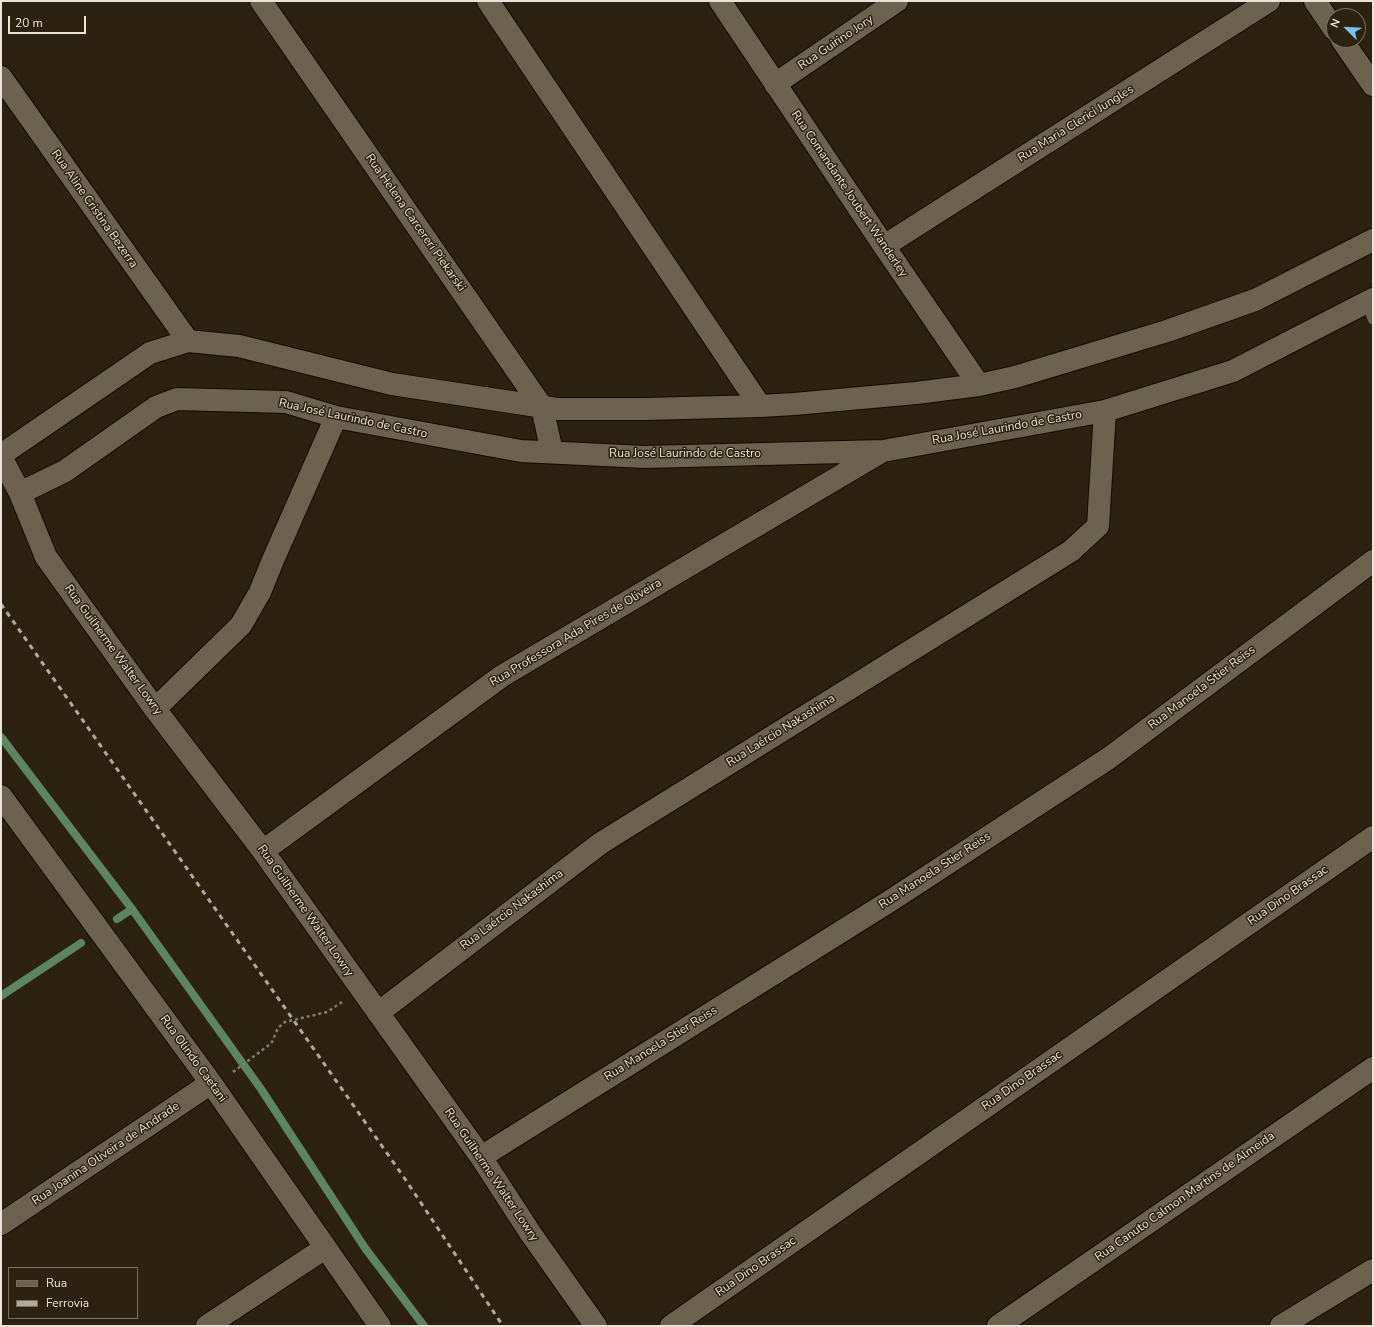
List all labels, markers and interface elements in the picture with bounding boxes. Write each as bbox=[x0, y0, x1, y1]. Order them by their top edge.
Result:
scale bar bbox=[10, 8, 88, 34]
north arrow bbox=[1326, 8, 1366, 48]
street label: Rua Guirino Jory bbox=[796, 13, 876, 73]
text: 20 m bbox=[15, 15, 43, 31]
text: N bbox=[1327, 17, 1344, 30]
street label: Rua Maria Clerici Jungles bbox=[1015, 82, 1137, 166]
street label: Rua Comandante Joubert Wanderley bbox=[788, 108, 910, 280]
street label: Rua Aline Cristina Bezerra bbox=[48, 147, 140, 271]
street label: Rua Helena Carcereri Piekarski bbox=[362, 151, 468, 295]
street label: Rua José Laurindo de Castro bbox=[277, 396, 429, 442]
street label: Rua José Laurindo de Castro bbox=[931, 408, 1083, 448]
street label: Rua José Laurindo de Castro bbox=[609, 447, 761, 461]
street label: Rua Professora Ada Pires de Oliveira bbox=[488, 576, 664, 690]
street label: Rua Guilherme Walter Lowry bbox=[61, 582, 165, 718]
street label: Rua Manoela Stier Reiss bbox=[1146, 643, 1258, 733]
street label: Rua Laércio Nakashima bbox=[724, 692, 838, 770]
street label: Rua Manoela Stier Reiss bbox=[876, 829, 994, 913]
street label: Rua Guilherme Walter Lowry bbox=[254, 842, 356, 980]
street label: Rua Dino Brassac bbox=[1245, 863, 1331, 929]
street label: Rua Laércio Nakashima bbox=[458, 867, 566, 953]
street label: Rua Manoela Stier Reiss bbox=[602, 1003, 720, 1085]
street label: Rua Olindo Caetani bbox=[157, 1013, 229, 1105]
street label: Rua Dino Brassac bbox=[979, 1048, 1065, 1114]
street label: Rua Joanina Oliveira de Andrade bbox=[30, 1099, 182, 1209]
street label: Rua Guilherme Walter Lowry bbox=[441, 1106, 541, 1244]
street label: Rua Canuto Calmon Martins de Almeida bbox=[1092, 1129, 1278, 1265]
street label: Rua Dino Brassac bbox=[713, 1234, 799, 1300]
legend bbox=[8, 1267, 138, 1319]
text: Rua bbox=[46, 1275, 67, 1291]
text: Ferrovia bbox=[46, 1295, 89, 1311]

